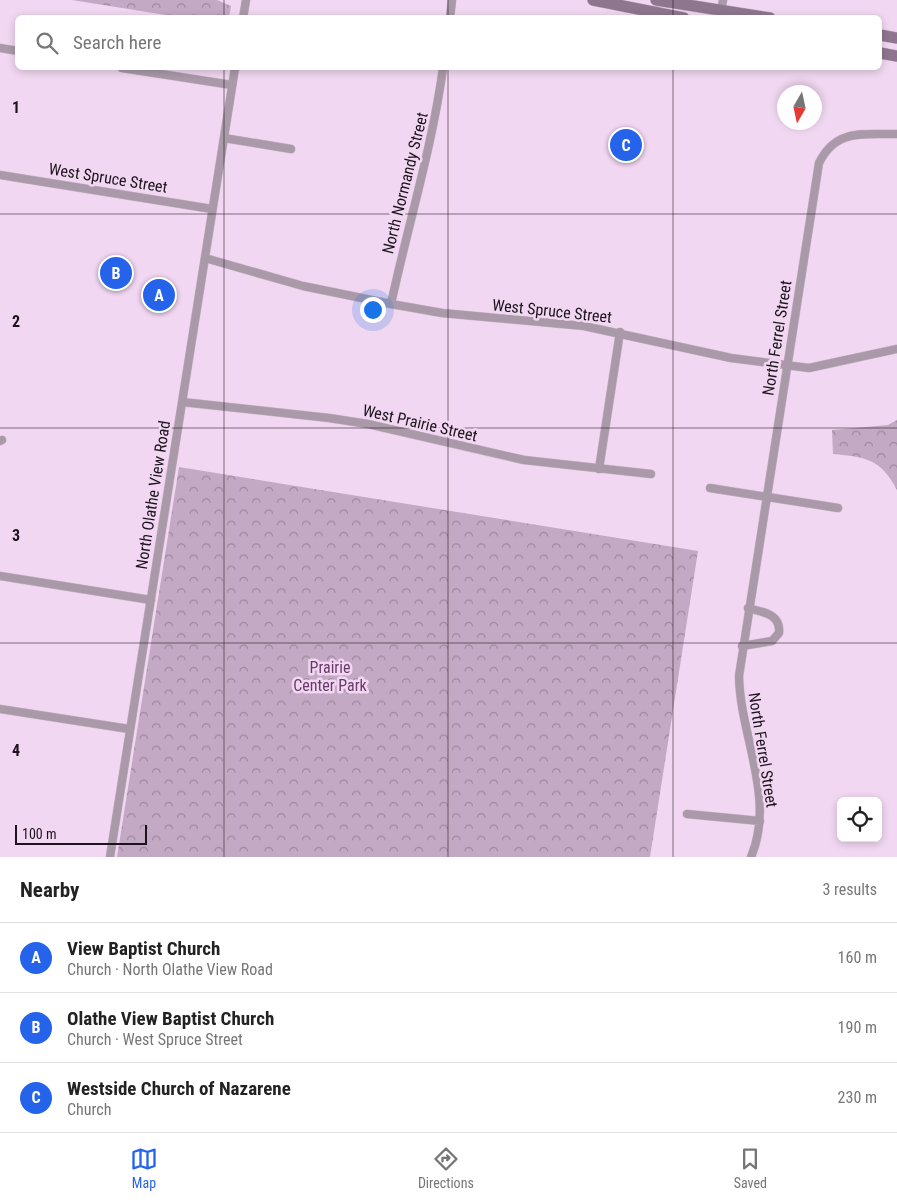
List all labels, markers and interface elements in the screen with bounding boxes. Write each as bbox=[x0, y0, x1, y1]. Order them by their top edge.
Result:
search box bbox=[15, 15, 882, 70]
icon: search bbox=[33, 29, 61, 57]
text: Search here bbox=[73, 31, 161, 54]
north arrow bbox=[777, 85, 822, 130]
text: 1 bbox=[12, 98, 20, 117]
street label: North Normandy Street bbox=[378, 110, 432, 256]
pin: C bbox=[610, 126, 642, 164]
street label: West Spruce Street bbox=[47, 159, 169, 197]
pin: B bbox=[100, 254, 132, 292]
pin: A bbox=[143, 276, 175, 314]
street label: North Ferrel Street bbox=[759, 279, 796, 397]
street label: West Spruce Street bbox=[491, 295, 613, 327]
your location bbox=[360, 297, 386, 323]
text: 2 bbox=[12, 312, 20, 331]
street label: West Prairie Street bbox=[361, 401, 479, 445]
street label: North Olathe View Road bbox=[132, 419, 174, 571]
text: 3 bbox=[12, 526, 20, 545]
park label: Prairie Center Park bbox=[293, 658, 368, 695]
street label: North Ferrel Street bbox=[745, 691, 782, 809]
text: 4 bbox=[12, 741, 20, 760]
map controls bbox=[837, 797, 882, 842]
button: locate bbox=[837, 797, 882, 842]
scale bar bbox=[15, 822, 148, 845]
text: 100 m bbox=[22, 826, 57, 842]
text: Nearby bbox=[20, 878, 79, 902]
text: 3 results bbox=[822, 880, 877, 899]
text: View Baptist Church bbox=[67, 937, 220, 960]
text: A bbox=[31, 948, 41, 967]
text: 160 m bbox=[838, 948, 877, 967]
text: Church · North Olathe View Road bbox=[67, 960, 273, 979]
text: Olathe View Baptist Church bbox=[67, 1007, 274, 1030]
text: B bbox=[32, 1018, 40, 1037]
text: 190 m bbox=[838, 1018, 877, 1037]
text: Church · West Spruce Street bbox=[67, 1030, 243, 1049]
text: Westside Church of Nazarene bbox=[67, 1077, 291, 1100]
text: C bbox=[31, 1088, 41, 1107]
text: 230 m bbox=[838, 1088, 877, 1107]
text: Church bbox=[67, 1100, 111, 1119]
tab: Map bbox=[130, 1145, 158, 1191]
tab: Directions bbox=[418, 1145, 474, 1191]
tab: Saved bbox=[734, 1145, 767, 1191]

